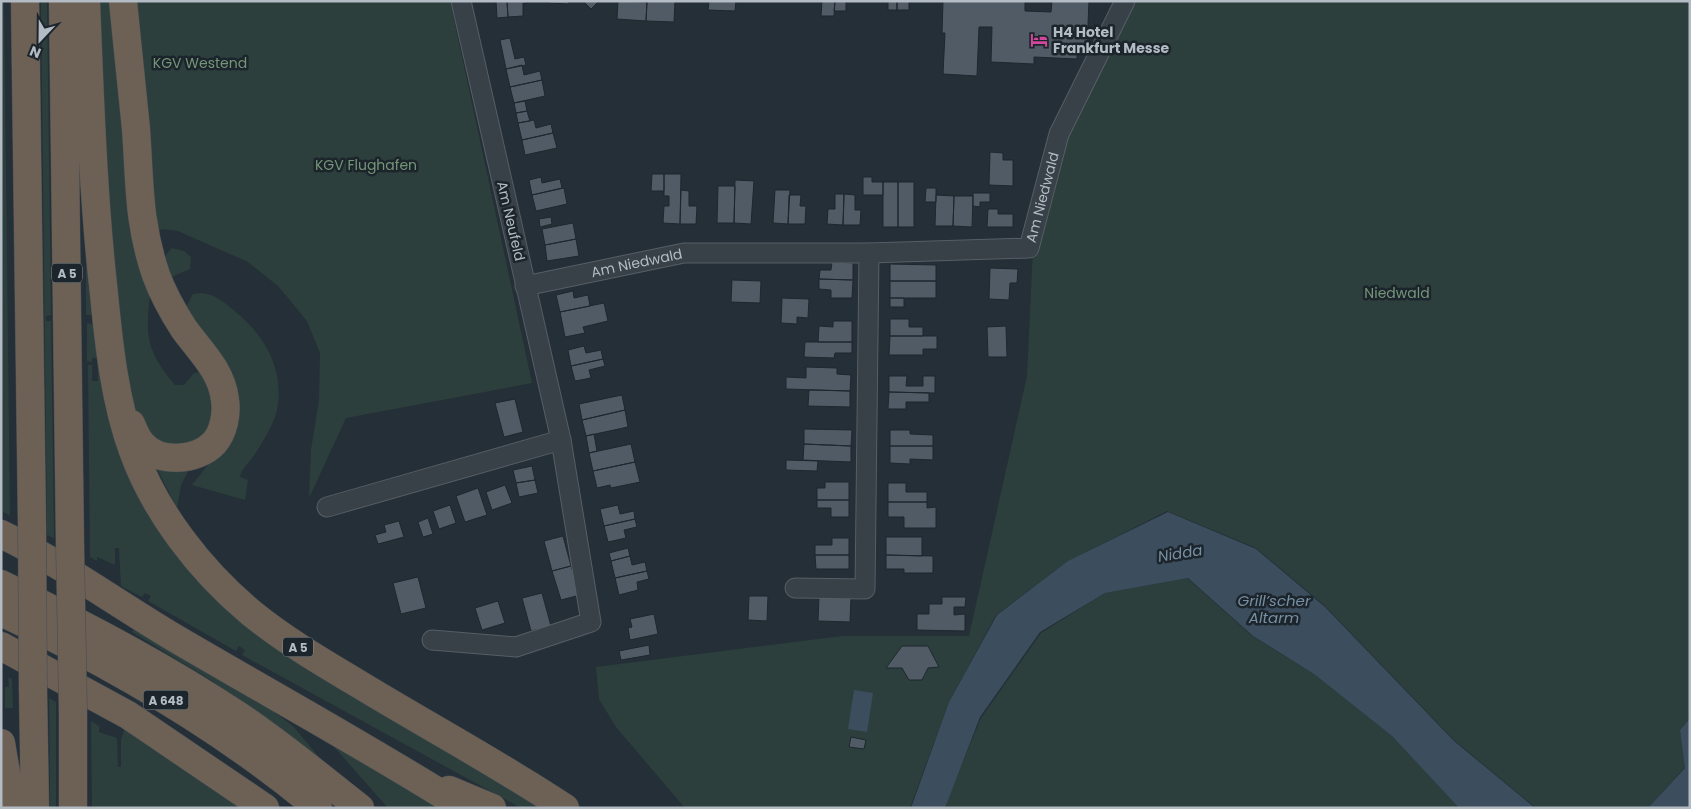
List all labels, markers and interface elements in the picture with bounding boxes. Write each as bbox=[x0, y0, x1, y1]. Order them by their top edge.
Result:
north arrow bbox=[15, 15, 65, 65]
place label: H4 Hotel Frankfurt Messe bbox=[1053, 22, 1169, 58]
hotel icon: H4 Hotel Frankfurt Messe bbox=[1029, 30, 1049, 50]
text: N bbox=[27, 41, 44, 63]
park label: KGV Westend bbox=[153, 53, 247, 73]
street label: Am Niedwald bbox=[1021, 150, 1064, 245]
park label: KGV Flughafen bbox=[315, 155, 417, 175]
street label: Am Neufeld bbox=[492, 179, 530, 263]
street label: Am Niedwald bbox=[589, 244, 684, 282]
road number: A 5 bbox=[52, 264, 82, 282]
park label: Niedwald bbox=[1364, 283, 1430, 303]
water label: Nidda bbox=[1156, 539, 1204, 567]
water label: Grill’scher Altarm bbox=[1237, 590, 1311, 628]
road number: A 5 bbox=[283, 638, 313, 656]
road number: A 648 bbox=[144, 690, 188, 710]

